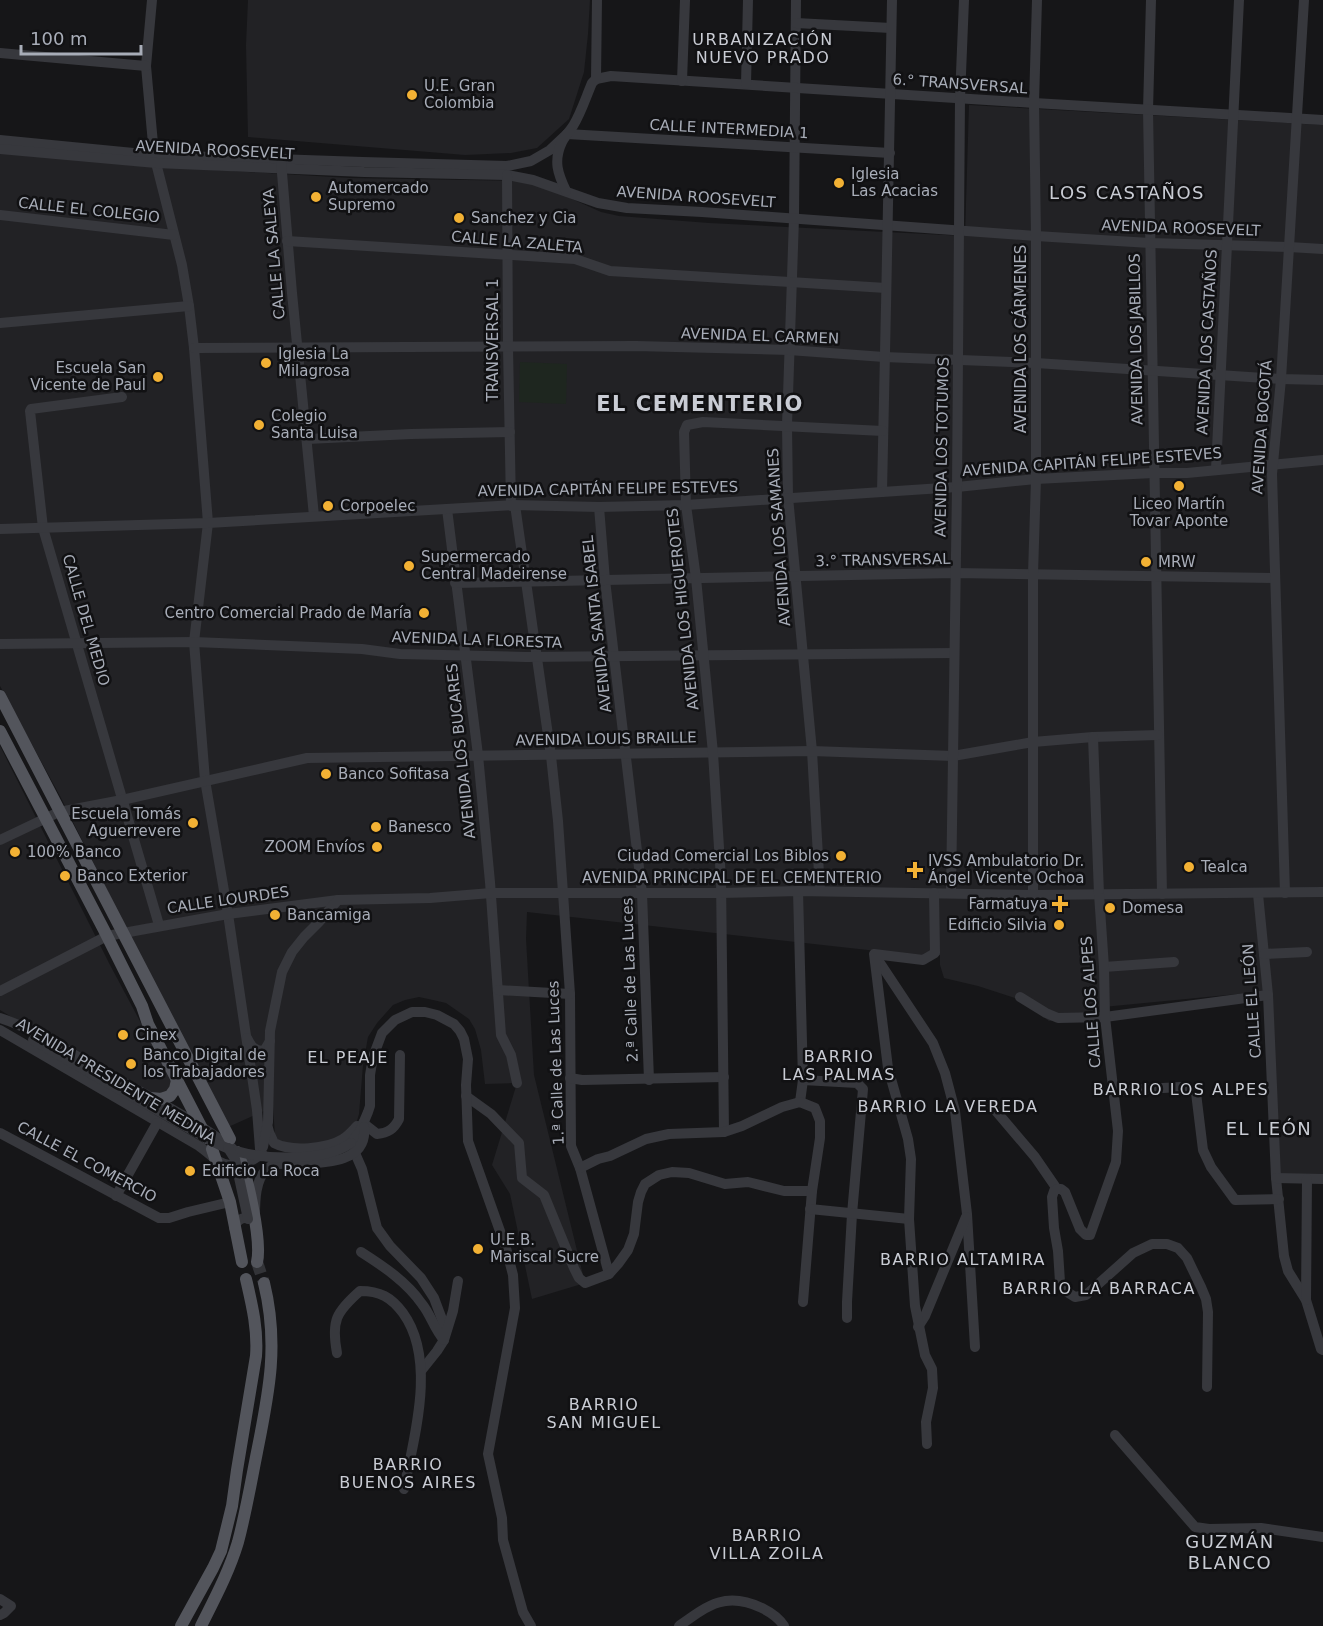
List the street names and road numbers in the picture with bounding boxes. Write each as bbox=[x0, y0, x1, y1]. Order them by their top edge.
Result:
street label: 6.° TRANSVERSAL bbox=[892, 70, 1029, 98]
street label: CALLE INTERMEDIA 1 bbox=[649, 116, 809, 142]
street label: AVENIDA ROOSEVELT bbox=[135, 137, 296, 163]
street label: AVENIDA ROOSEVELT bbox=[616, 182, 777, 212]
street label: CALLE LA SALEYA bbox=[259, 187, 289, 320]
street label: CALLE EL COLEGIO bbox=[17, 194, 161, 226]
street label: AVENIDA ROOSEVELT bbox=[1101, 216, 1262, 240]
street label: CALLE LA ZALETA bbox=[450, 227, 584, 257]
street label: AVENIDA LOS CÁRMENES bbox=[1011, 245, 1030, 433]
street label: AVENIDA LOS CASTAÑOS bbox=[1192, 249, 1221, 435]
street label: AVENIDA LOS JABILLOS bbox=[1126, 253, 1146, 425]
street label: TRANSVERSAL 1 bbox=[484, 279, 502, 402]
street label: AVENIDA EL CARMEN bbox=[681, 324, 839, 348]
street label: AVENIDA LOS TOTUMOS bbox=[931, 357, 953, 537]
street label: AVENIDA BOGOTÁ bbox=[1247, 358, 1276, 495]
street label: AVENIDA CAPITÁN FELIPE ESTEVES bbox=[961, 443, 1223, 480]
street label: AVENIDA LOS SAMANES bbox=[764, 447, 794, 627]
street label: AVENIDA CAPITÁN FELIPE ESTEVES bbox=[478, 477, 738, 500]
street label: AVENIDA LOS HIGUEROTES bbox=[663, 507, 703, 711]
street label: AVENIDA SANTA ISABEL bbox=[579, 534, 615, 713]
street label: 3.° TRANSVERSAL bbox=[815, 550, 951, 570]
street label: CALLE DEL MEDIO bbox=[59, 552, 113, 688]
street label: AVENIDA LA FLORESTA bbox=[391, 628, 563, 652]
street label: AVENIDA LOS BUCARES bbox=[443, 662, 479, 840]
street label: AVENIDA LOUIS BRAILLE bbox=[515, 728, 697, 750]
street label: AVENIDA PRINCIPAL DE EL CEMENTERIO bbox=[582, 869, 882, 887]
street label: CALLE LOURDES bbox=[166, 883, 290, 917]
street label: 2.ª Calle de Las Luces bbox=[618, 897, 642, 1063]
street label: CALLE LOS ALPES bbox=[1077, 935, 1105, 1069]
street label: CALLE EL LEÓN bbox=[1238, 943, 1265, 1059]
street label: 1.ª Calle de Las Luces bbox=[544, 980, 568, 1146]
street label: AVENIDA PRESIDENTE MEDINA bbox=[13, 1014, 220, 1148]
street label: CALLE EL COMERCIO bbox=[14, 1118, 160, 1206]

